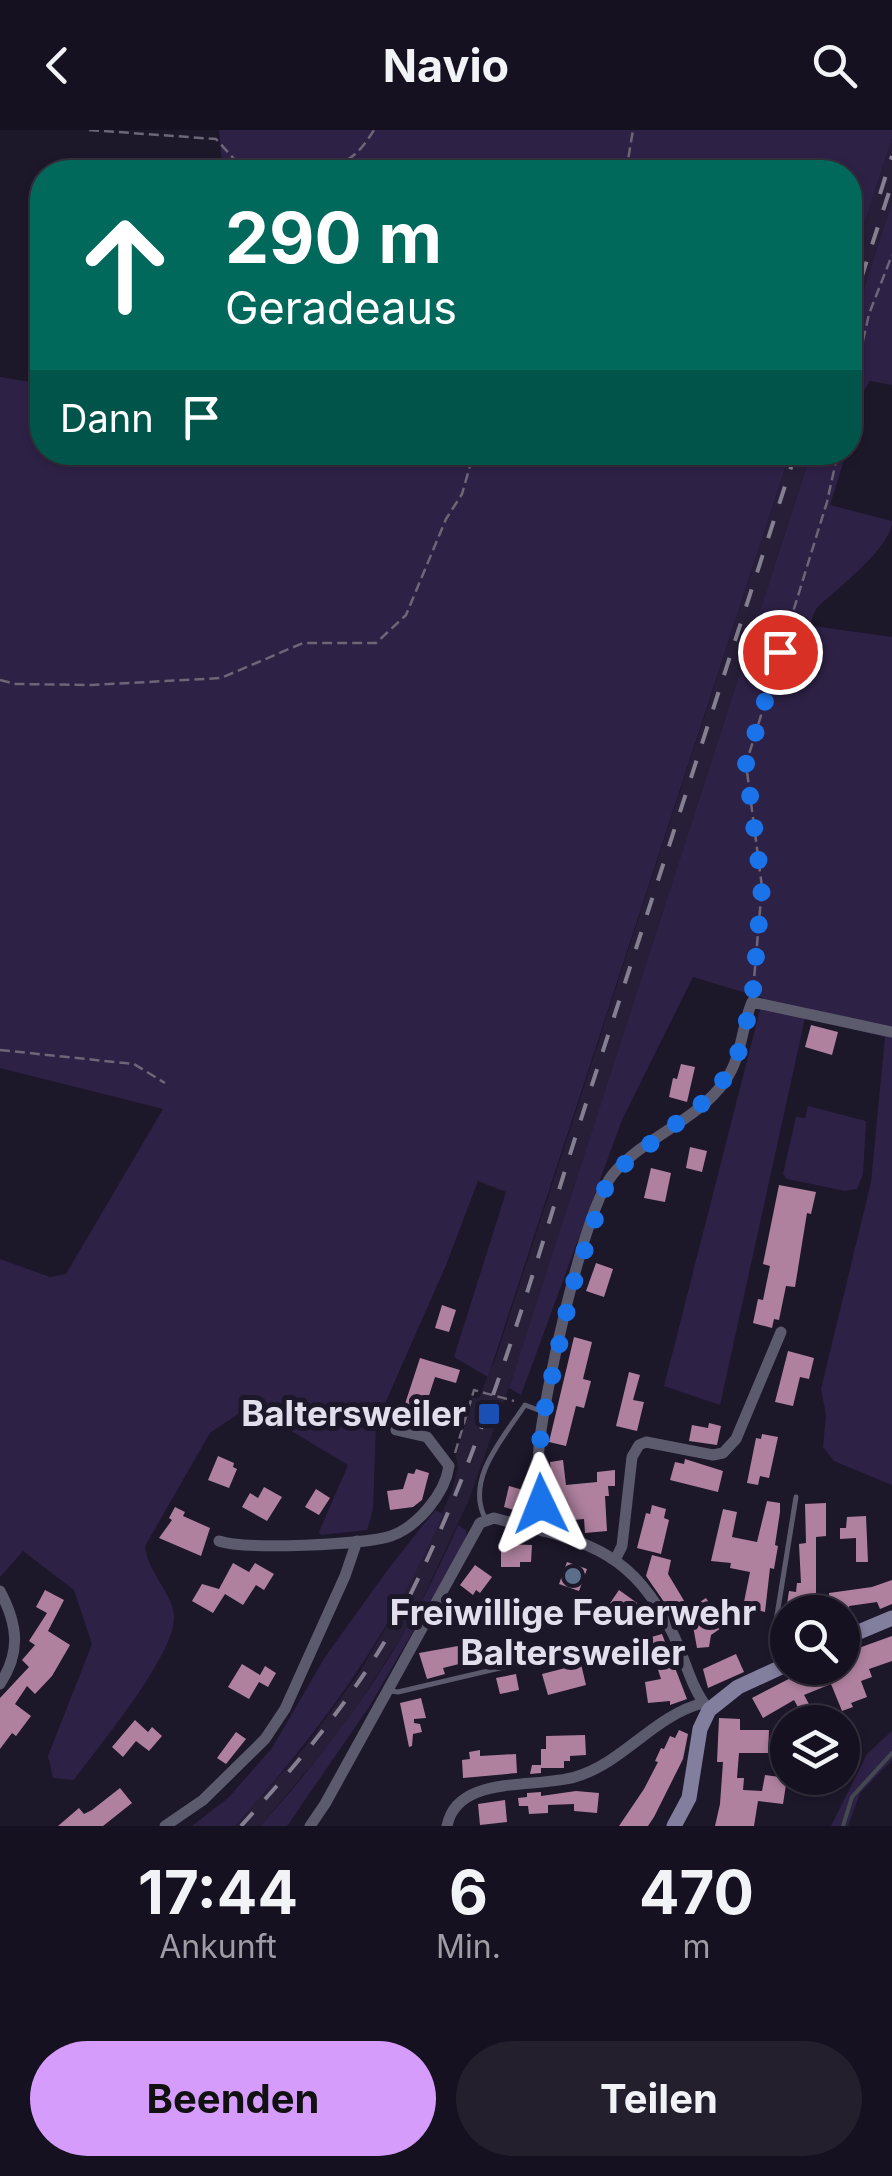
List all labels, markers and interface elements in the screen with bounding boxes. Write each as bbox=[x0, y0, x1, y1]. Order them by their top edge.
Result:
icon: back bbox=[30, 38, 85, 93]
text: Navio bbox=[383, 38, 509, 93]
icon: search bbox=[807, 38, 862, 93]
text: 290 m bbox=[225, 195, 442, 280]
icon: ahead bbox=[60, 200, 190, 330]
text: Geradeaus bbox=[225, 280, 457, 335]
icon: arrive bbox=[174, 390, 229, 445]
text: Dann bbox=[60, 395, 154, 441]
pin bbox=[738, 610, 823, 695]
icon: arrive bbox=[753, 625, 808, 680]
place label: Baltersweiler bbox=[241, 1392, 466, 1434]
marker: Baltersweiler bbox=[476, 1401, 502, 1427]
position arrow bbox=[489, 1452, 593, 1556]
marker: Freiwillige Feuerwehr Baltersweiler bbox=[562, 1565, 584, 1587]
place label: Freiwillige Feuerwehr Baltersweiler bbox=[390, 1591, 756, 1673]
map controls bbox=[770, 1595, 860, 1795]
button: search bbox=[770, 1595, 860, 1685]
button: layers bbox=[770, 1705, 860, 1795]
text: 17:44 bbox=[138, 1856, 298, 1928]
text: 6 bbox=[449, 1856, 488, 1928]
text: 470 bbox=[639, 1856, 754, 1928]
text: Ankunft bbox=[159, 1927, 277, 1966]
text: Min. bbox=[436, 1927, 501, 1966]
text: m bbox=[682, 1927, 710, 1966]
button: Beenden bbox=[30, 2041, 436, 2156]
button: Teilen bbox=[456, 2041, 862, 2156]

